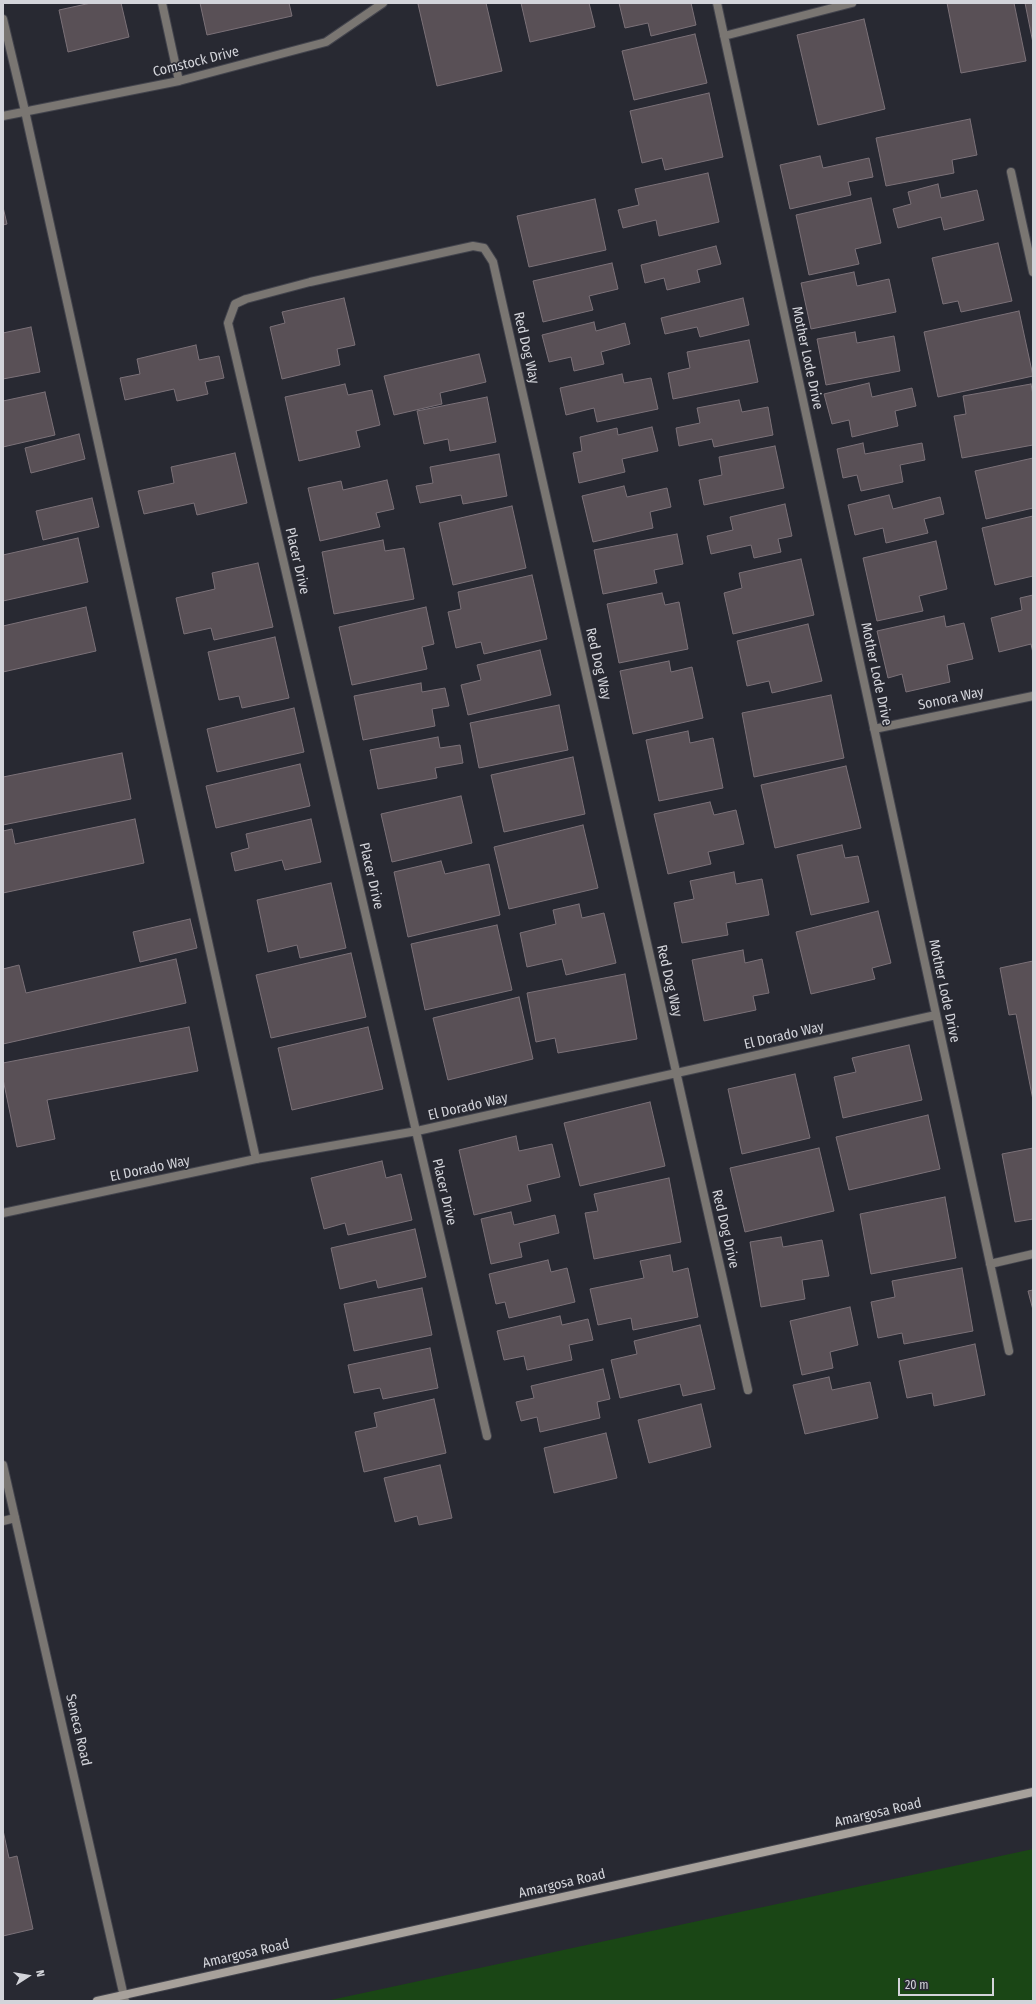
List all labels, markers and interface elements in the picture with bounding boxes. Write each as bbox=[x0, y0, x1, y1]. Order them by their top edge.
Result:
street label: Comstock Drive bbox=[151, 43, 241, 81]
street label: Mother Lode Drive bbox=[788, 305, 826, 411]
street label: Red Dog Way bbox=[510, 310, 542, 386]
street label: Placer Drive bbox=[281, 526, 313, 596]
street label: Mother Lode Drive bbox=[857, 621, 895, 727]
street label: Red Dog Way bbox=[582, 626, 614, 702]
street label: Sonora Way bbox=[917, 684, 985, 714]
street label: Placer Drive bbox=[355, 841, 387, 911]
street label: Mother Lode Drive bbox=[925, 938, 963, 1044]
street label: Red Dog Way bbox=[653, 943, 685, 1019]
street label: El Dorado Way bbox=[742, 1019, 826, 1053]
street label: El Dorado Way bbox=[426, 1090, 510, 1124]
street label: El Dorado Way bbox=[108, 1152, 192, 1186]
street label: Placer Drive bbox=[428, 1157, 460, 1227]
street label: Red Dog Drive bbox=[708, 1188, 742, 1270]
street label: Seneca Road bbox=[62, 1692, 94, 1768]
street label: Amargosa Road bbox=[833, 1795, 923, 1831]
street label: Amargosa Road bbox=[517, 1866, 607, 1902]
street label: Amargosa Road bbox=[201, 1936, 291, 1972]
north arrow bbox=[8, 1956, 48, 1996]
text: N bbox=[33, 1969, 47, 1978]
scale bar bbox=[900, 1970, 996, 1996]
text: 20 m bbox=[905, 1978, 929, 1992]

